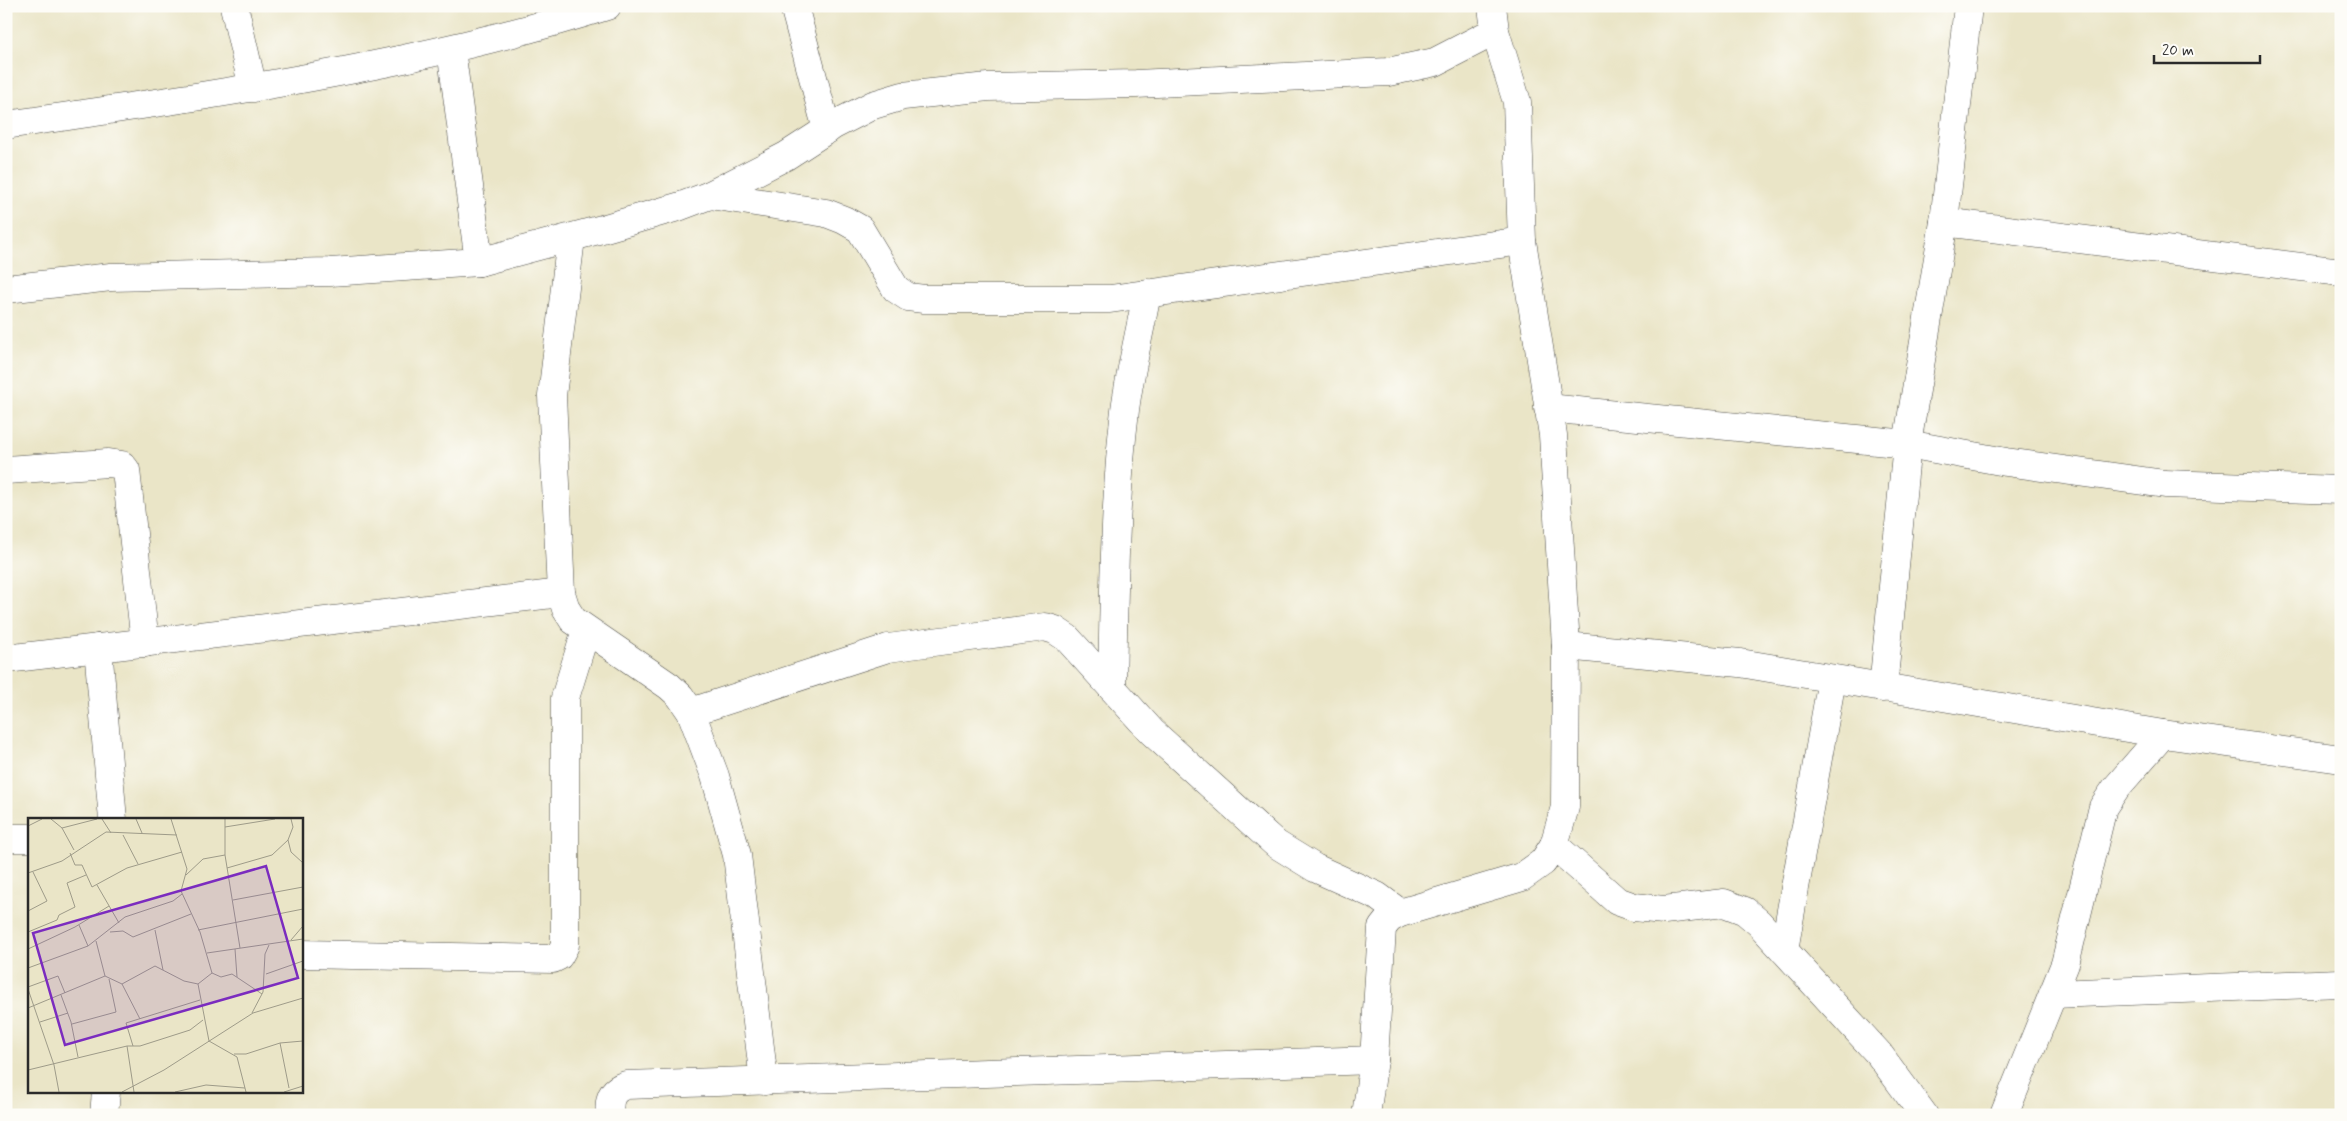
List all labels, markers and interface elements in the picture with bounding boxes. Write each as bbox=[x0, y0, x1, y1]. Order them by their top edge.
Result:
scale bar bbox=[2154, 32, 2261, 64]
text: 20 m bbox=[2162, 41, 2194, 61]
inset map bbox=[28, 818, 302, 1094]

